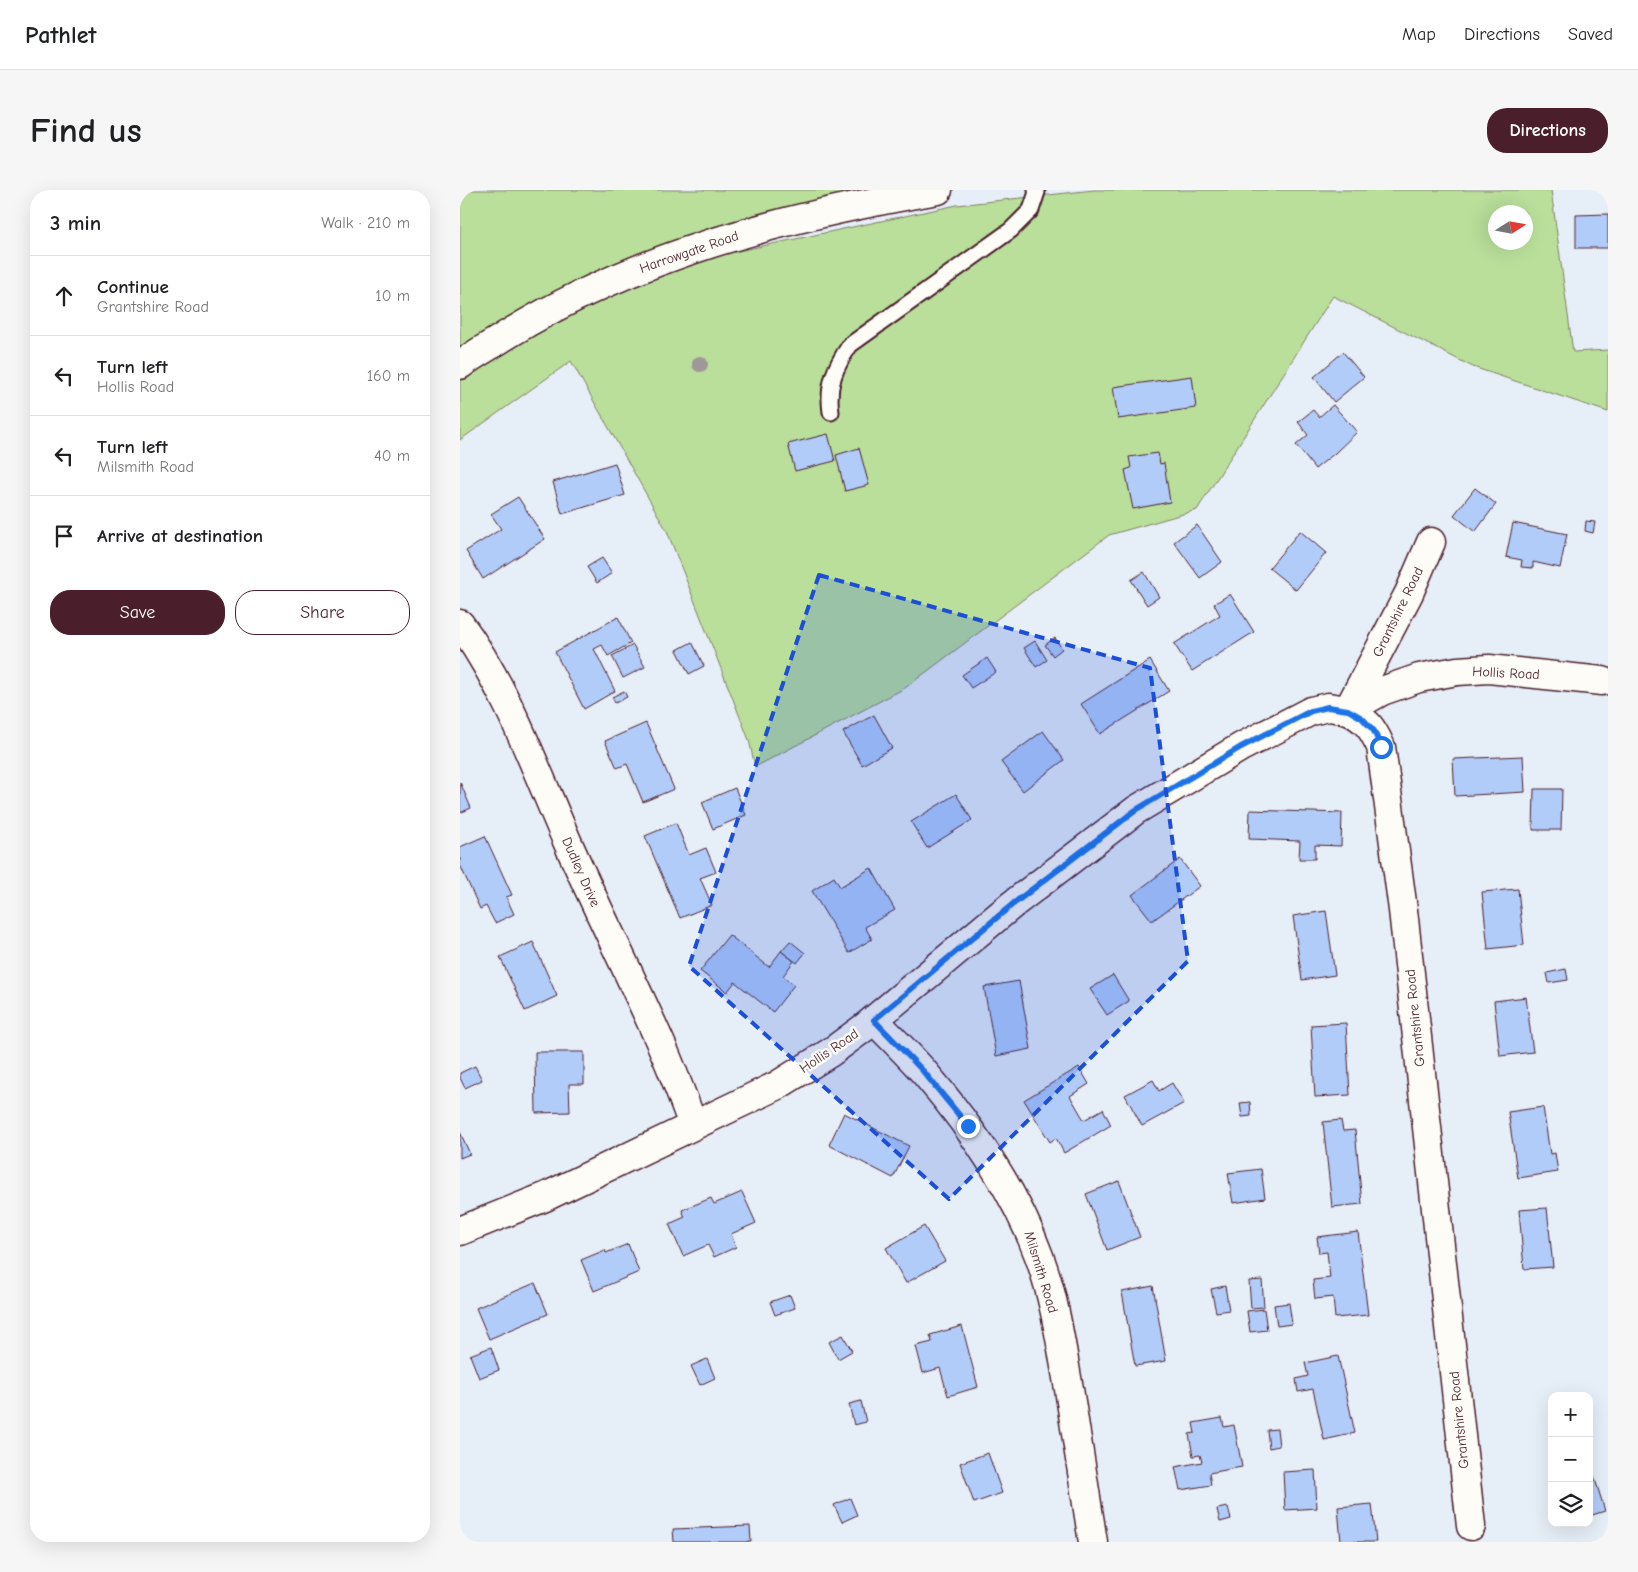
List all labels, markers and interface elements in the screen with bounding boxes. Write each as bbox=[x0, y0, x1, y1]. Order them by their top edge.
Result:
text: Pathlet bbox=[25, 21, 96, 49]
text: Map bbox=[1402, 24, 1436, 45]
text: Directions bbox=[1464, 24, 1540, 45]
text: Saved bbox=[1568, 24, 1613, 45]
button: Directions bbox=[1487, 108, 1608, 153]
text: Find us bbox=[30, 110, 142, 151]
north arrow bbox=[1488, 205, 1533, 250]
text: 3 min bbox=[50, 211, 101, 235]
text: Walk · 210 m bbox=[321, 214, 410, 232]
street label: Harrowgate Road bbox=[637, 227, 741, 277]
text: Continue bbox=[97, 276, 169, 298]
icon: ahead bbox=[50, 282, 78, 310]
text: 10 m bbox=[375, 287, 410, 305]
text: Grantshire Road bbox=[97, 298, 209, 316]
text: Turn left bbox=[97, 356, 168, 378]
icon: left bbox=[50, 362, 78, 390]
text: 160 m bbox=[367, 367, 410, 385]
text: Hollis Road bbox=[97, 378, 174, 396]
text: Turn left bbox=[97, 436, 168, 458]
icon: left bbox=[50, 442, 78, 470]
text: 40 m bbox=[374, 447, 410, 465]
text: Milsmith Road bbox=[97, 458, 194, 476]
icon: arrive bbox=[50, 522, 78, 550]
text: Arrive at destination bbox=[97, 525, 263, 547]
street label: Grantshire Road bbox=[1369, 564, 1427, 660]
button: Save bbox=[50, 590, 225, 635]
button: Share bbox=[235, 590, 410, 635]
street label: Hollis Road bbox=[1472, 663, 1540, 683]
route start bbox=[1370, 736, 1393, 759]
street label: Dudley Drive bbox=[558, 834, 604, 910]
street label: Grantshire Road bbox=[1401, 968, 1429, 1068]
street label: Hollis Road bbox=[796, 1025, 862, 1077]
route end bbox=[957, 1115, 980, 1138]
street label: Milsmith Road bbox=[1020, 1229, 1062, 1315]
street label: Grantshire Road bbox=[1445, 1370, 1473, 1470]
map controls bbox=[1548, 1392, 1593, 1527]
button: + bbox=[1548, 1392, 1593, 1437]
button: − bbox=[1548, 1437, 1593, 1482]
button: layers bbox=[1548, 1482, 1593, 1527]

